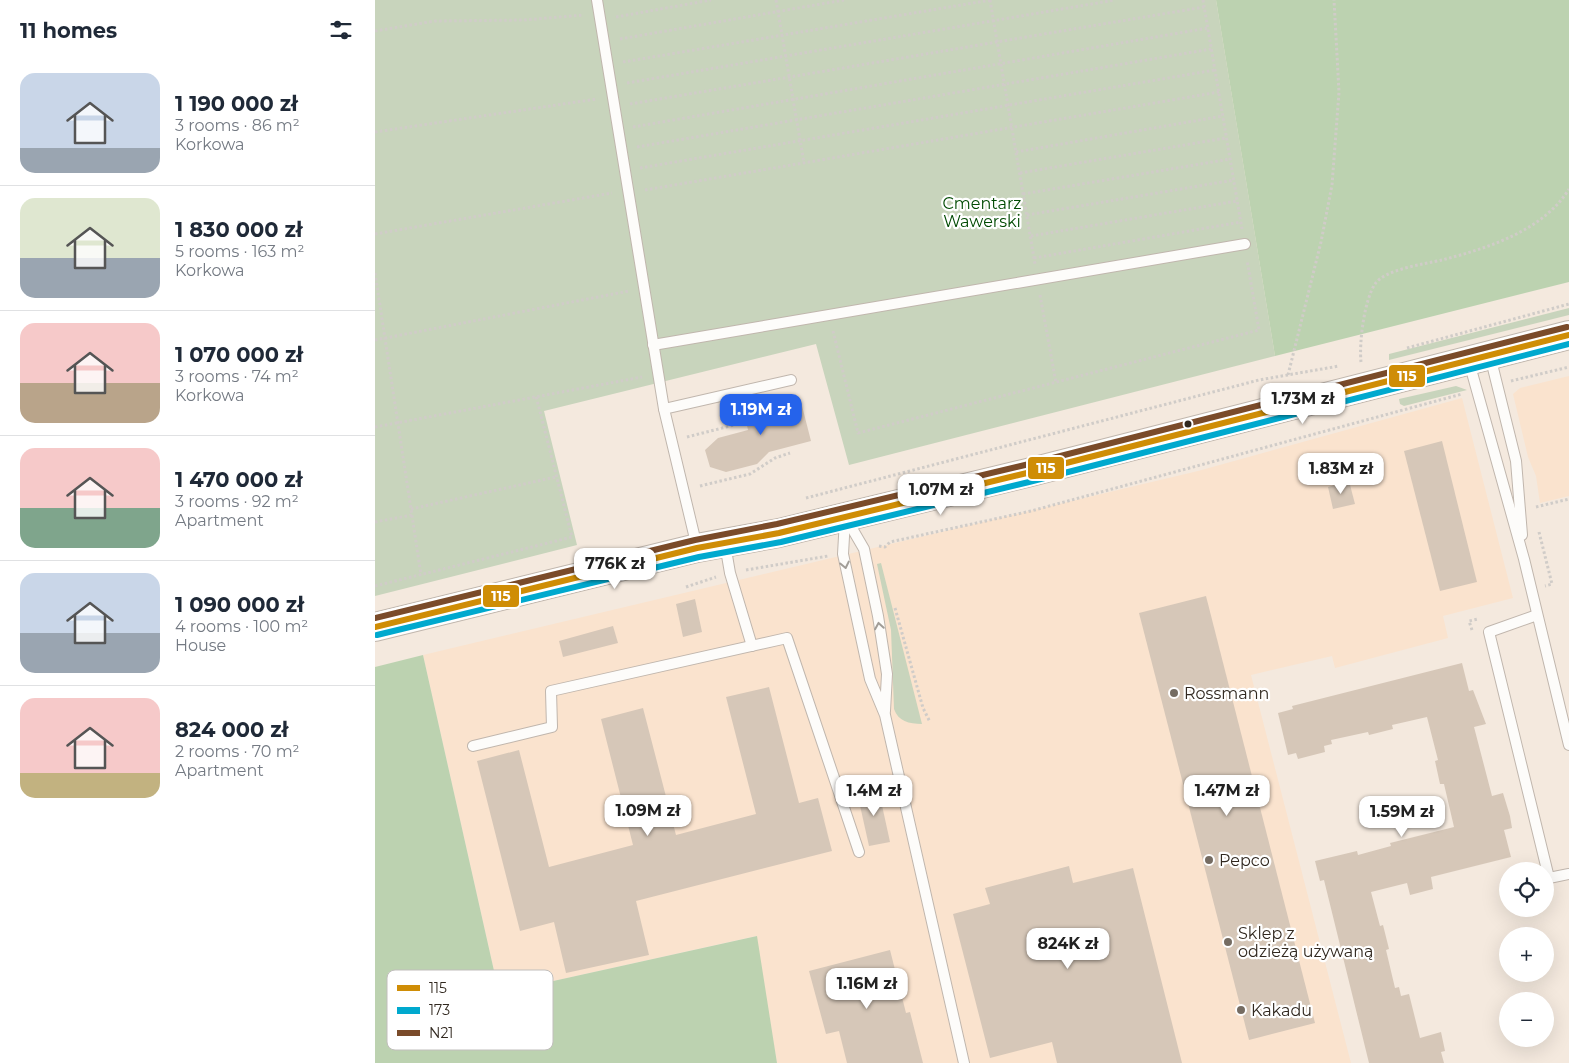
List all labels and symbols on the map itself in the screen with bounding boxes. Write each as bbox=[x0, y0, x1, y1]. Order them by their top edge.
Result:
park label: Cmentarz Wawerski bbox=[942, 194, 1022, 231]
line badge: 115 bbox=[1388, 364, 1426, 388]
text: 115 bbox=[1397, 367, 1417, 385]
pin: 1.73M zł bbox=[1251, 382, 1355, 425]
pin: 1.19M zł bbox=[709, 394, 813, 436]
unlabelled marker bbox=[1183, 419, 1193, 429]
pin: 1.83M zł bbox=[1289, 452, 1393, 495]
line badge: 115 bbox=[1027, 456, 1065, 480]
text: 115 bbox=[1036, 459, 1056, 477]
pin: 1.07M zł bbox=[889, 474, 993, 516]
pin: 776K zł bbox=[569, 548, 661, 590]
one-way arrow bbox=[839, 561, 850, 570]
line badge: 115 bbox=[482, 584, 520, 608]
text: 115 bbox=[491, 587, 511, 605]
one-way arrow bbox=[875, 621, 885, 630]
place label: Rossmann bbox=[1184, 684, 1269, 703]
marker: Rossmann bbox=[1168, 687, 1180, 699]
pin: 1.4M zł bbox=[828, 774, 920, 817]
pin: 1.47M zł bbox=[1175, 774, 1279, 817]
pin: 1.09M zł bbox=[596, 794, 700, 837]
pin: 1.59M zł bbox=[1350, 796, 1454, 838]
place label: Pepco bbox=[1219, 851, 1270, 870]
marker: Pepco bbox=[1203, 854, 1215, 866]
place label: Sklep z odzieżą używaną bbox=[1238, 924, 1373, 961]
pin: 824K zł bbox=[1022, 928, 1114, 970]
marker: Sklep z odzieżą używaną bbox=[1222, 936, 1234, 948]
pin: 1.16M zł bbox=[815, 968, 919, 1010]
legend bbox=[387, 970, 553, 1050]
text: 115 bbox=[429, 979, 447, 997]
text: 173 bbox=[429, 1001, 450, 1019]
place label: Kakadu bbox=[1251, 1001, 1312, 1020]
marker: Kakadu bbox=[1235, 1004, 1247, 1016]
text: N21 bbox=[429, 1024, 453, 1042]

